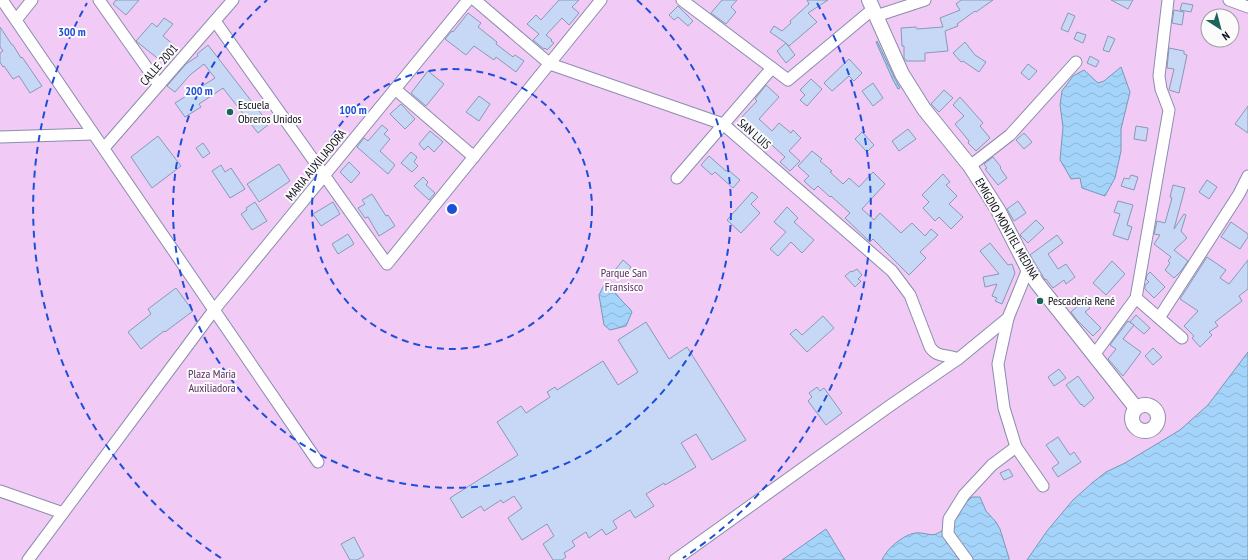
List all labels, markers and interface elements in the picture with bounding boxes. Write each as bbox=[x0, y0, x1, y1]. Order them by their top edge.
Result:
north arrow bbox=[1200, 8, 1240, 48]
text: 300 m bbox=[58, 24, 86, 39]
text: N bbox=[1219, 29, 1232, 44]
street label: CALLE 2001 bbox=[137, 41, 181, 89]
text: 200 m bbox=[185, 83, 213, 98]
place label: Escuela Obreros Unidos bbox=[238, 97, 302, 126]
text: 100 m bbox=[339, 102, 367, 117]
marker: Escuela Obreros Unidos bbox=[225, 107, 235, 117]
street label: SAN LUIS bbox=[735, 115, 774, 152]
street label: MARIA AUXILIADORA bbox=[282, 126, 349, 203]
street label: EMIGDIO MONTIEL MEDINA bbox=[972, 175, 1043, 283]
centre of rings bbox=[445, 202, 459, 216]
park label: Parque San Fransisco bbox=[601, 265, 647, 294]
place label: Pescadería René bbox=[1048, 293, 1115, 308]
marker: Pescadería René bbox=[1035, 296, 1045, 306]
park label: Plaza Maria Auxiliadora bbox=[188, 366, 236, 395]

